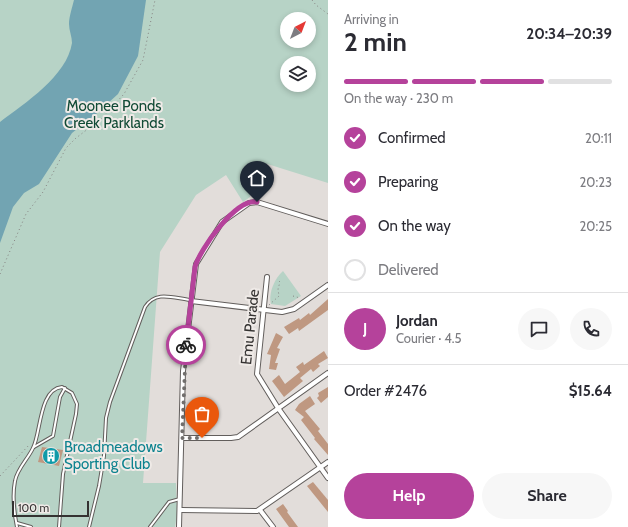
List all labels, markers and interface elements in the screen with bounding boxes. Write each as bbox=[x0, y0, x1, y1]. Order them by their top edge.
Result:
text: Arriving in bbox=[344, 11, 399, 27]
north arrow bbox=[280, 12, 316, 48]
map controls bbox=[280, 12, 316, 92]
text: 20:34–20:39 bbox=[526, 25, 612, 43]
text: 2 min bbox=[344, 26, 407, 58]
button: layers bbox=[280, 56, 316, 92]
text: On the way · 230 m bbox=[344, 90, 453, 106]
park label: Moonee Ponds Creek Parklands bbox=[64, 97, 164, 132]
icon: check bbox=[344, 127, 366, 149]
text: Confirmed bbox=[378, 129, 446, 147]
text: 20:11 bbox=[585, 130, 612, 146]
pin bbox=[240, 161, 274, 202]
icon: home bbox=[246, 167, 268, 189]
icon: check bbox=[344, 171, 366, 193]
text: Preparing bbox=[378, 173, 438, 191]
text: 20:23 bbox=[580, 174, 612, 190]
icon: check bbox=[344, 215, 366, 237]
text: On the way bbox=[378, 217, 451, 235]
text: 20:25 bbox=[580, 218, 612, 234]
text: Delivered bbox=[378, 261, 439, 279]
street label: Emu Parade bbox=[237, 288, 263, 366]
button: chat bbox=[518, 308, 560, 350]
button: phone bbox=[570, 308, 612, 350]
text: Jordan bbox=[396, 312, 438, 330]
text: J bbox=[363, 320, 367, 338]
courier bbox=[166, 325, 206, 365]
text: Courier · 4.5 bbox=[396, 330, 461, 346]
icon: bike bbox=[175, 334, 197, 356]
text: Order #2476 bbox=[344, 382, 427, 400]
text: $15.64 bbox=[569, 382, 612, 400]
pin bbox=[185, 397, 219, 438]
icon: bag bbox=[191, 403, 213, 425]
place label: Broadmeadows Sporting Club bbox=[64, 438, 163, 473]
building icon: Broadmeadows Sporting Club bbox=[41, 446, 61, 466]
button: Help bbox=[344, 473, 474, 519]
button: Share bbox=[482, 473, 612, 519]
scale bar bbox=[12, 499, 89, 518]
text: 100 m bbox=[18, 501, 49, 515]

